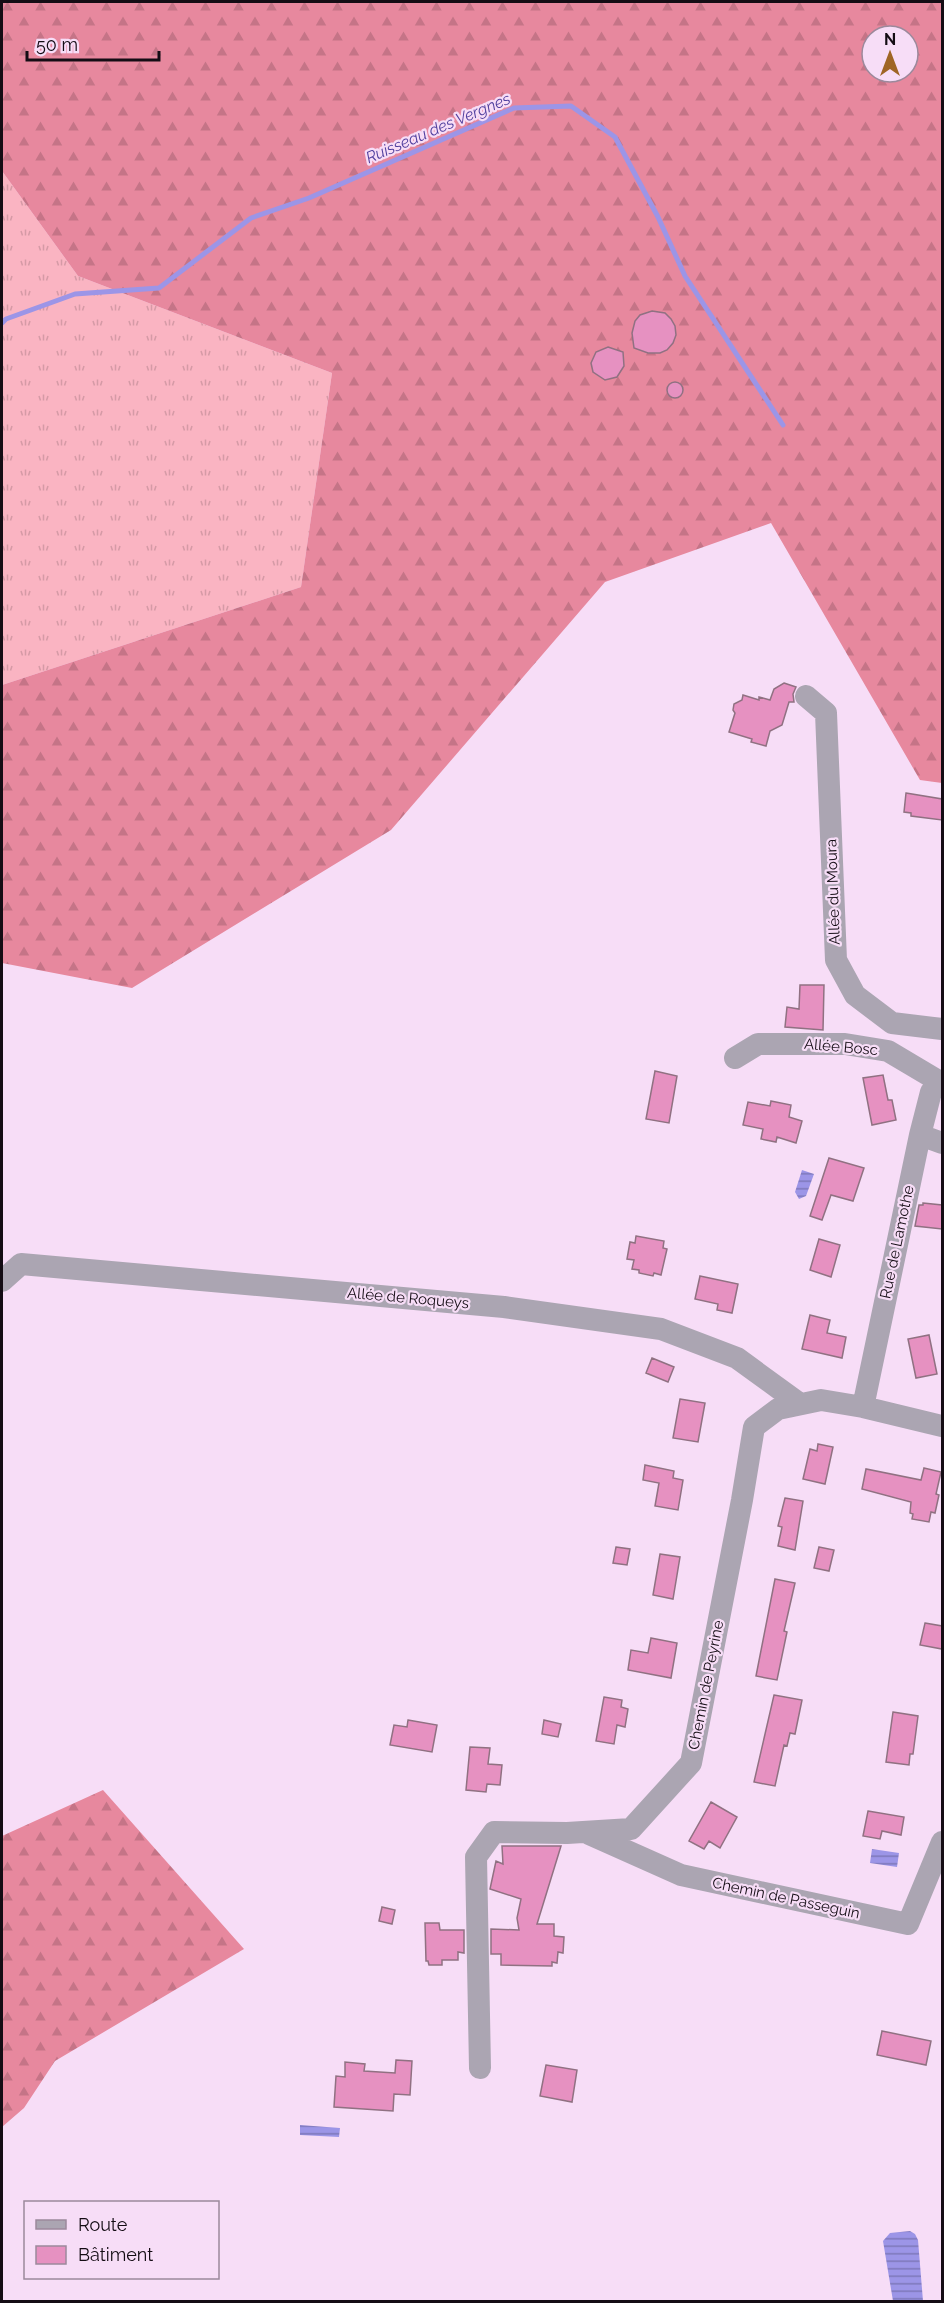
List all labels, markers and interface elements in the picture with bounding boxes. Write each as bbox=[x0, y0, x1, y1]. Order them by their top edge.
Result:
scale bar bbox=[27, 24, 159, 62]
north arrow bbox=[860, 24, 920, 84]
text: N bbox=[884, 30, 896, 49]
text: 50 m bbox=[36, 34, 78, 55]
water label: Ruisseau des Vergnes bbox=[363, 89, 514, 167]
street label: Allée du Moura bbox=[822, 839, 844, 945]
street label: Allée Bosc bbox=[803, 1035, 879, 1059]
street label: Rue de Lamothe bbox=[876, 1184, 918, 1300]
street label: Allée de Roqueys bbox=[346, 1284, 470, 1312]
street label: Chemin de Peyrine bbox=[685, 1619, 727, 1751]
street label: Chemin de Passeguin bbox=[711, 1874, 861, 1922]
legend bbox=[24, 2201, 219, 2279]
text: Route bbox=[78, 2214, 128, 2235]
text: Bâtiment bbox=[78, 2244, 153, 2265]

